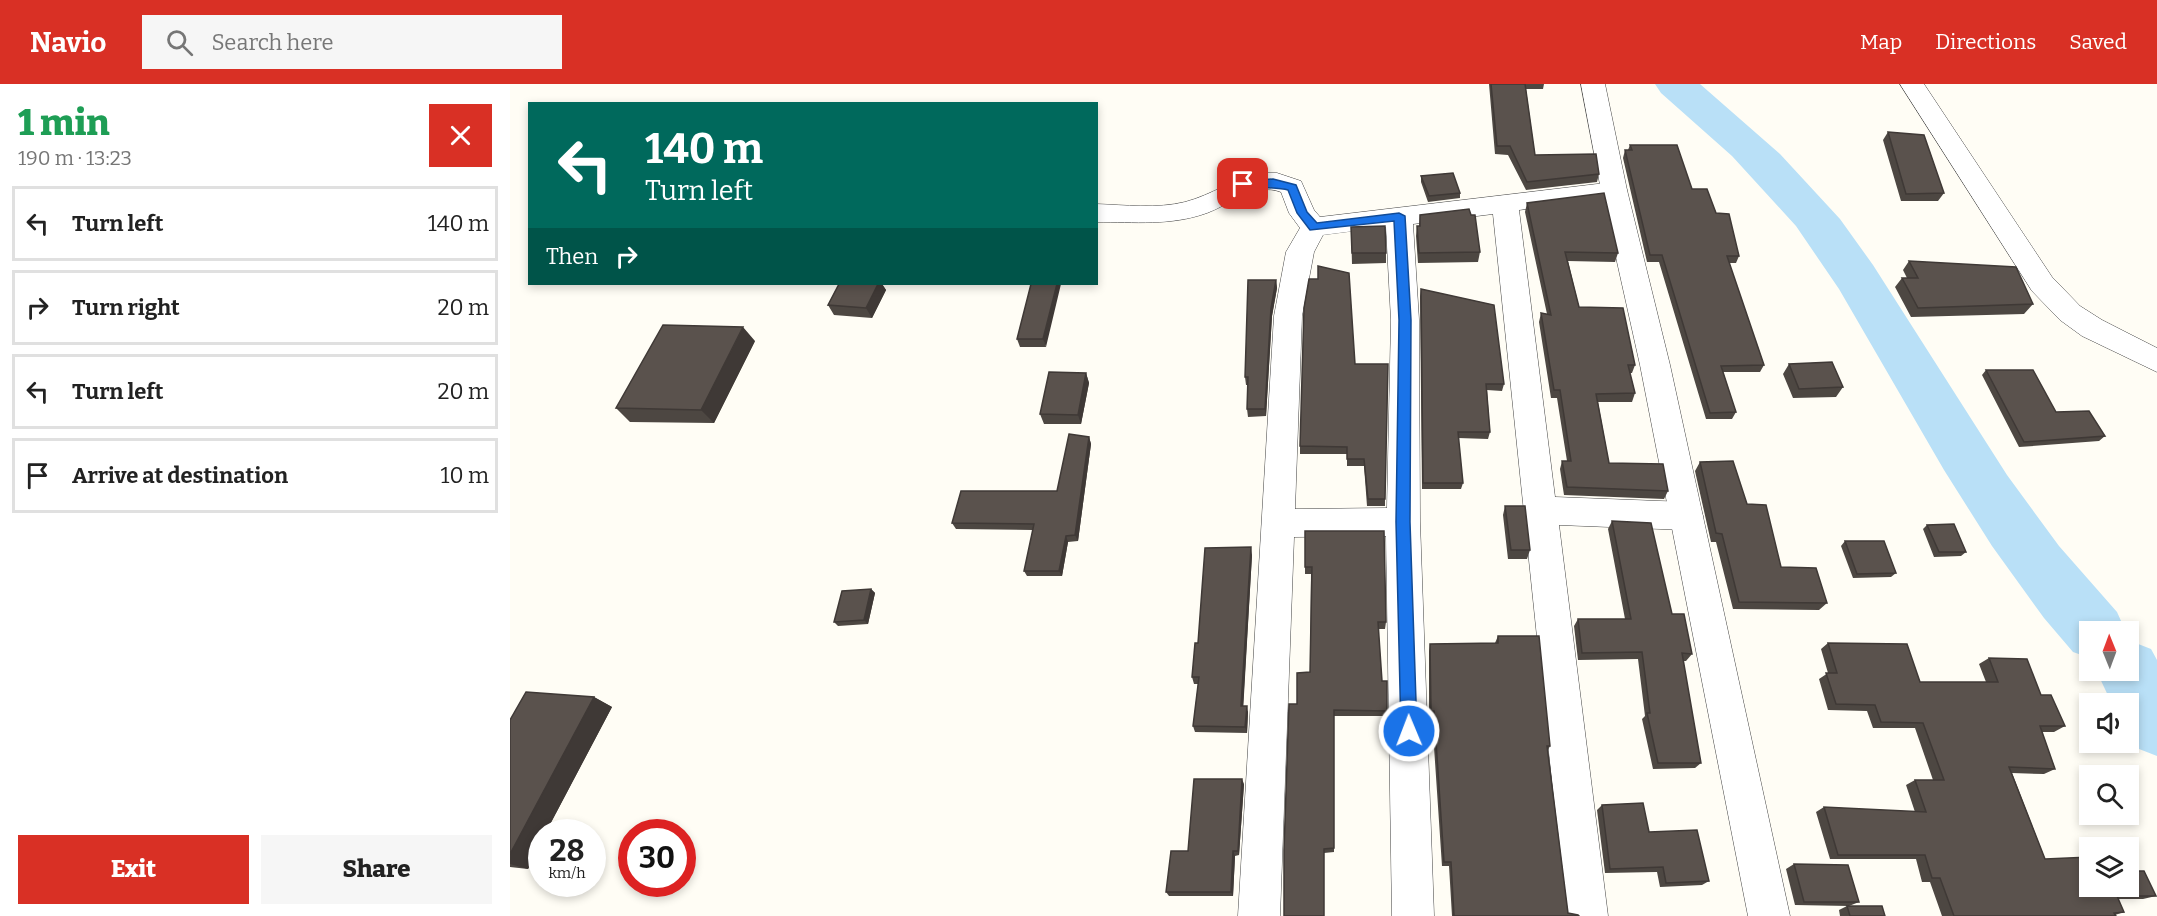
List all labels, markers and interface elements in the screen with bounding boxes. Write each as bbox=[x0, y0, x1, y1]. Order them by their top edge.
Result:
search box bbox=[142, 15, 562, 69]
text: Navio bbox=[30, 26, 106, 59]
icon: search bbox=[163, 26, 196, 59]
text: Search here bbox=[211, 29, 334, 56]
text: Map bbox=[1860, 29, 1902, 55]
text: Directions bbox=[1935, 29, 2036, 55]
text: Saved bbox=[2069, 29, 2127, 55]
text: 1 min bbox=[18, 101, 110, 145]
button: close bbox=[429, 104, 492, 167]
text: 140 m bbox=[645, 124, 763, 174]
icon: left bbox=[546, 126, 624, 204]
text: 190 m · 13:23 bbox=[18, 146, 132, 170]
pin bbox=[1217, 158, 1268, 209]
icon: arrive bbox=[1226, 167, 1259, 200]
text: Turn left bbox=[645, 175, 753, 207]
icon: left bbox=[21, 207, 54, 240]
text: Turn left bbox=[72, 210, 164, 237]
text: 140 m bbox=[428, 210, 489, 237]
icon: right bbox=[610, 240, 643, 273]
text: Then bbox=[546, 243, 598, 270]
icon: right bbox=[21, 291, 54, 324]
text: Turn right bbox=[72, 294, 180, 321]
text: 20 m bbox=[438, 294, 489, 321]
icon: left bbox=[21, 375, 54, 408]
text: Turn left bbox=[72, 378, 164, 405]
text: 20 m bbox=[438, 378, 489, 405]
icon: arrive bbox=[21, 459, 54, 492]
text: Arrive at destination bbox=[72, 462, 288, 489]
text: 10 m bbox=[441, 462, 489, 489]
north arrow bbox=[2079, 621, 2139, 681]
map controls bbox=[2079, 621, 2139, 897]
button: sound bbox=[2079, 693, 2139, 753]
position arrow bbox=[1377, 699, 1441, 763]
button: search bbox=[2079, 765, 2139, 825]
speed limit sign: 30 bbox=[618, 819, 696, 897]
text: 28 bbox=[550, 833, 584, 869]
button: Exit bbox=[18, 835, 249, 904]
button: Share bbox=[261, 835, 492, 904]
button: layers bbox=[2079, 837, 2139, 897]
text: km/h bbox=[548, 864, 586, 882]

